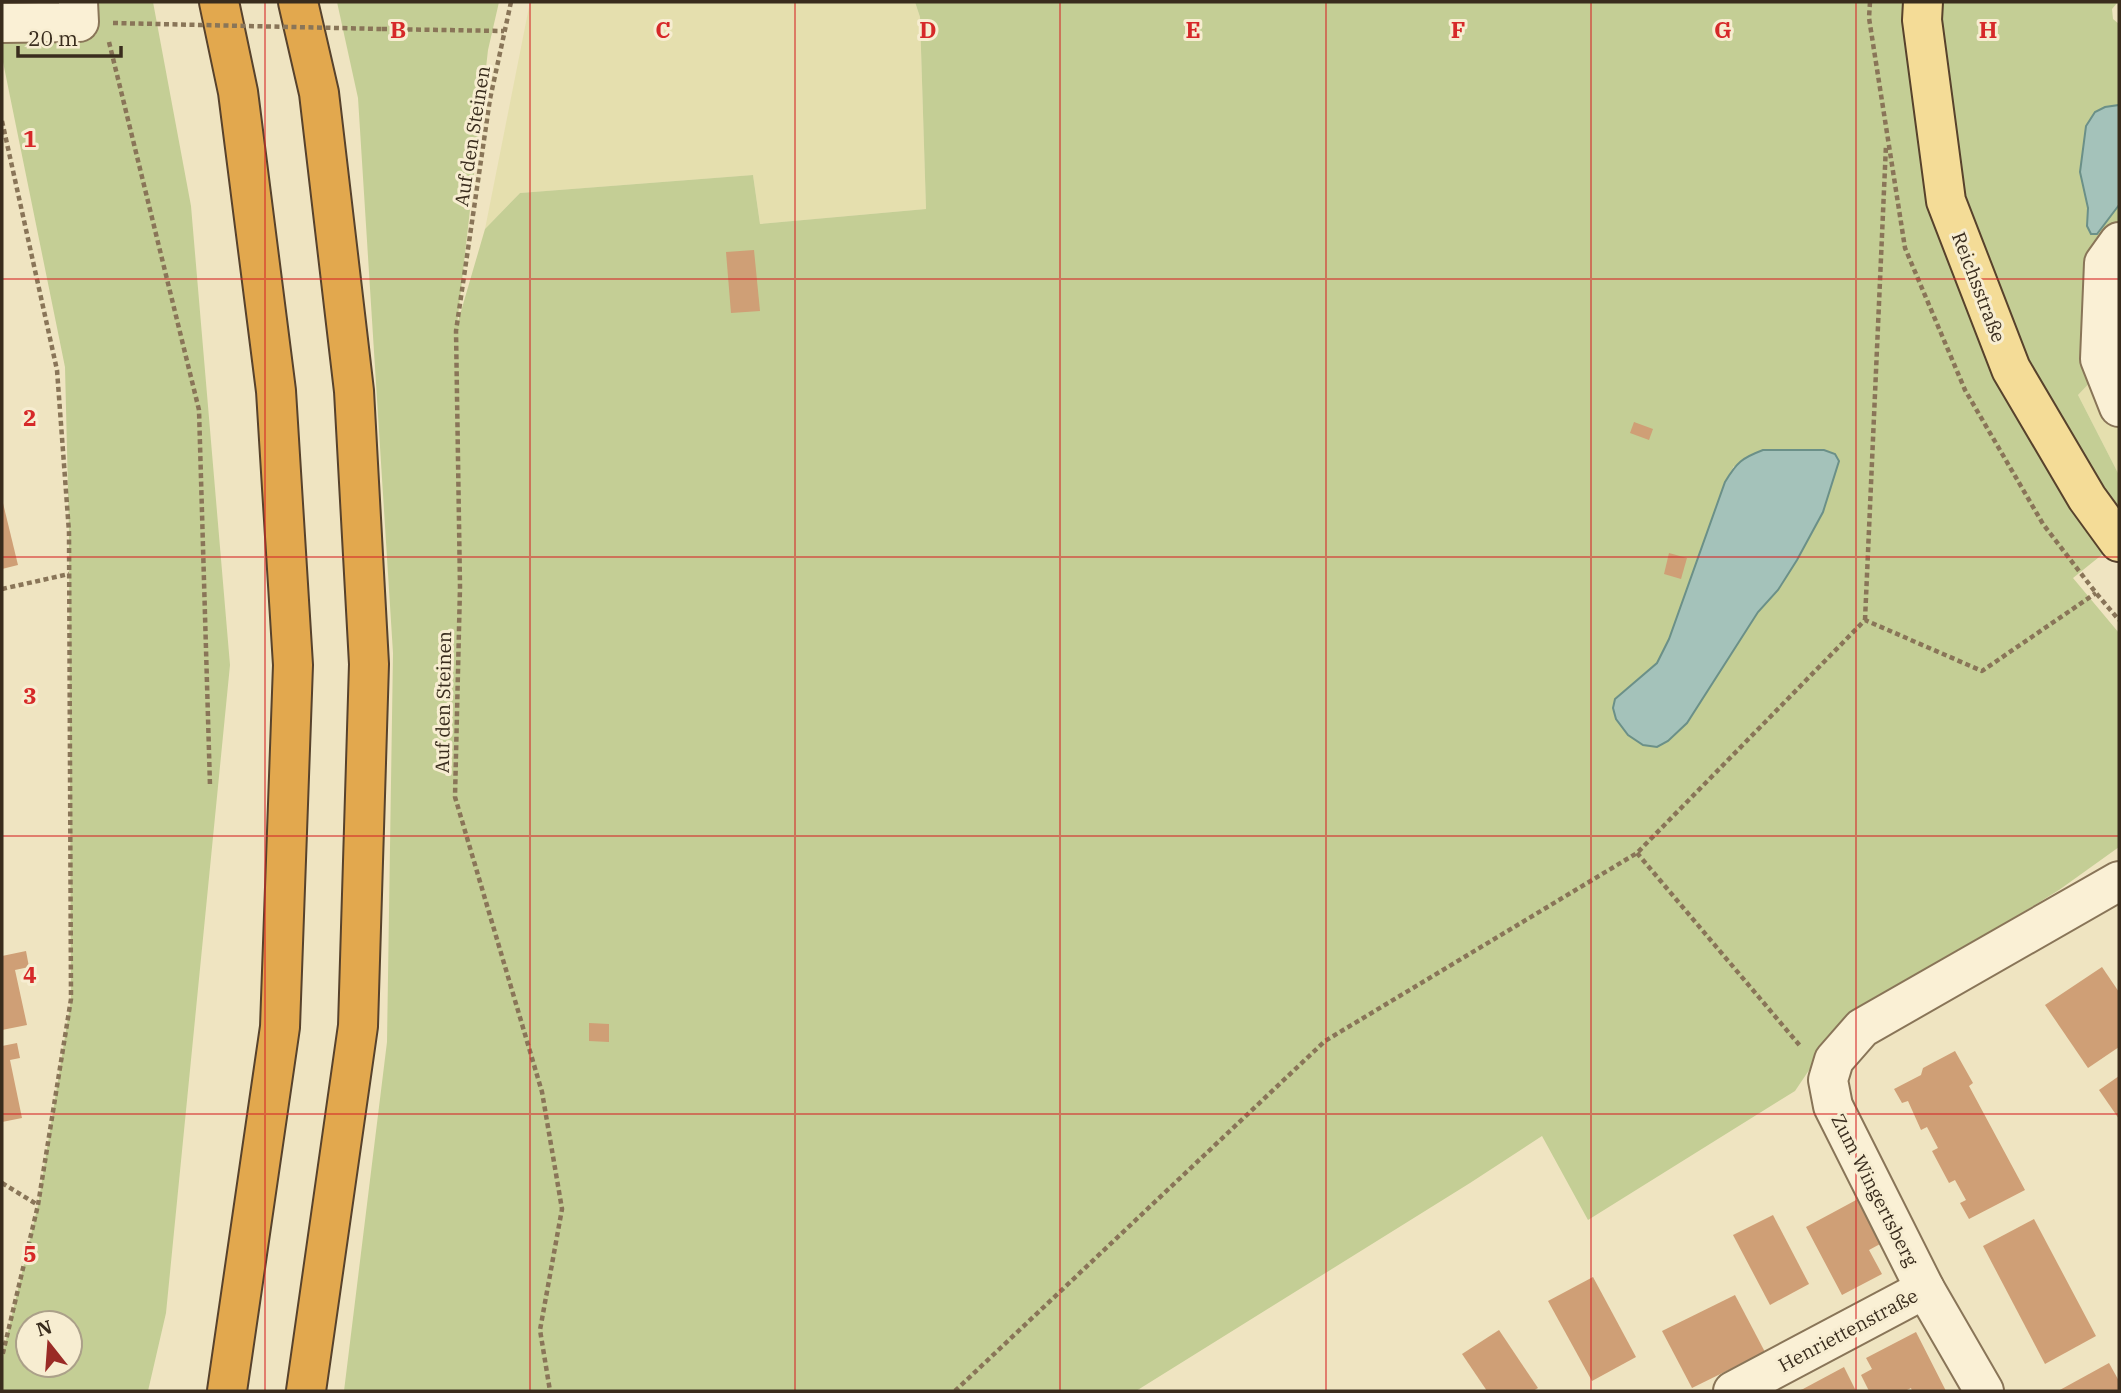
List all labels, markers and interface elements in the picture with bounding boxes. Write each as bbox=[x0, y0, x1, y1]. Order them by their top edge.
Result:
scale bar bbox=[18, 14, 121, 58]
text: B bbox=[390, 14, 406, 44]
text: C bbox=[655, 14, 671, 44]
text: D bbox=[919, 14, 937, 44]
text: E bbox=[1185, 14, 1201, 44]
text: F bbox=[1451, 14, 1465, 44]
text: G bbox=[1714, 14, 1732, 44]
text: H bbox=[1979, 14, 1997, 44]
text: 20 m bbox=[28, 24, 78, 52]
street label: Auf den Steinen bbox=[449, 64, 495, 208]
text: 1 bbox=[23, 123, 37, 153]
street label: Reichsstraße bbox=[1947, 228, 2011, 346]
text: 2 bbox=[23, 402, 37, 432]
street label: Auf den Steinen bbox=[430, 631, 456, 773]
text: 3 bbox=[23, 680, 37, 710]
text: 4 bbox=[23, 959, 37, 989]
street label: Zum Wingertsberg bbox=[1826, 1110, 1924, 1271]
text: 5 bbox=[23, 1238, 37, 1268]
street label: Henriettenstraße bbox=[1774, 1283, 1922, 1377]
north arrow bbox=[14, 1309, 84, 1379]
text: N bbox=[33, 1314, 55, 1341]

